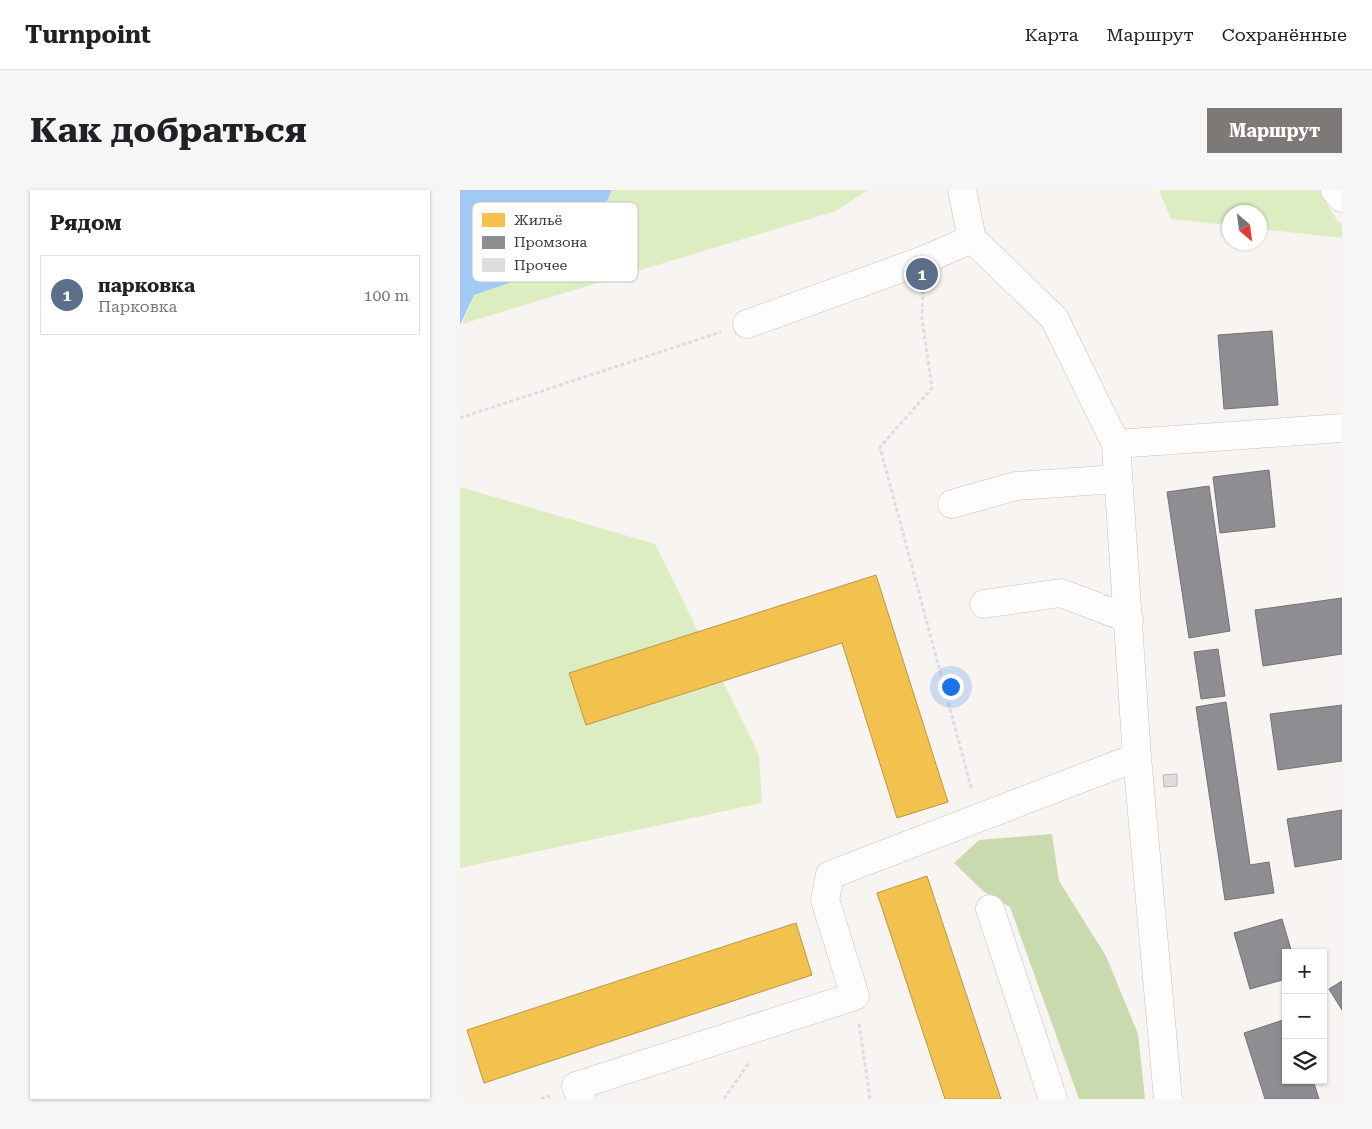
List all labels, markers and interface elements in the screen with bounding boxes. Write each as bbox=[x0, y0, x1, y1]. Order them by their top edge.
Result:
text: Turnpoint bbox=[25, 21, 151, 49]
text: Карта bbox=[1025, 24, 1079, 45]
text: Маршрут bbox=[1107, 24, 1194, 45]
text: Сохранённые bbox=[1222, 24, 1347, 45]
button: Маршрут bbox=[1207, 108, 1342, 153]
text: Как добраться bbox=[30, 110, 307, 151]
legend bbox=[472, 202, 638, 282]
north arrow bbox=[1222, 205, 1267, 250]
text: Рядом bbox=[50, 211, 122, 235]
text: Жильё bbox=[514, 212, 563, 228]
text: Промзона bbox=[514, 234, 588, 250]
pin: 1 bbox=[906, 255, 938, 293]
text: Прочее bbox=[514, 257, 567, 273]
text: парковка bbox=[98, 274, 195, 297]
text: 1 bbox=[63, 286, 71, 305]
text: 100 m bbox=[363, 286, 409, 305]
text: Парковка bbox=[98, 297, 177, 316]
your location bbox=[938, 674, 964, 700]
map controls bbox=[1282, 949, 1327, 1084]
button: + bbox=[1282, 949, 1327, 994]
button: − bbox=[1282, 994, 1327, 1039]
button: layers bbox=[1282, 1039, 1327, 1084]

